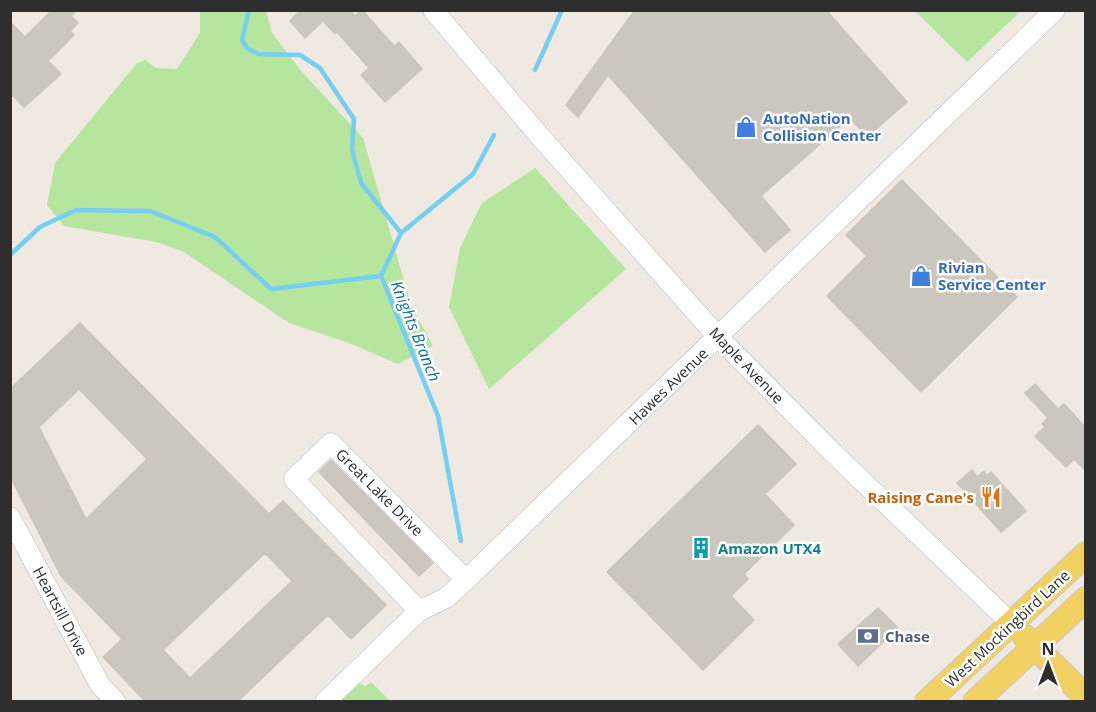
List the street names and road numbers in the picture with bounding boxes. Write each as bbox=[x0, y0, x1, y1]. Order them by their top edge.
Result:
street label: Maple Avenue bbox=[705, 322, 789, 408]
street label: Hawes Avenue bbox=[624, 343, 712, 429]
street label: Great Lake Drive bbox=[332, 444, 428, 540]
street label: Heartsill Drive bbox=[29, 563, 93, 659]
street label: West Mockingbird Lane bbox=[940, 565, 1074, 691]

